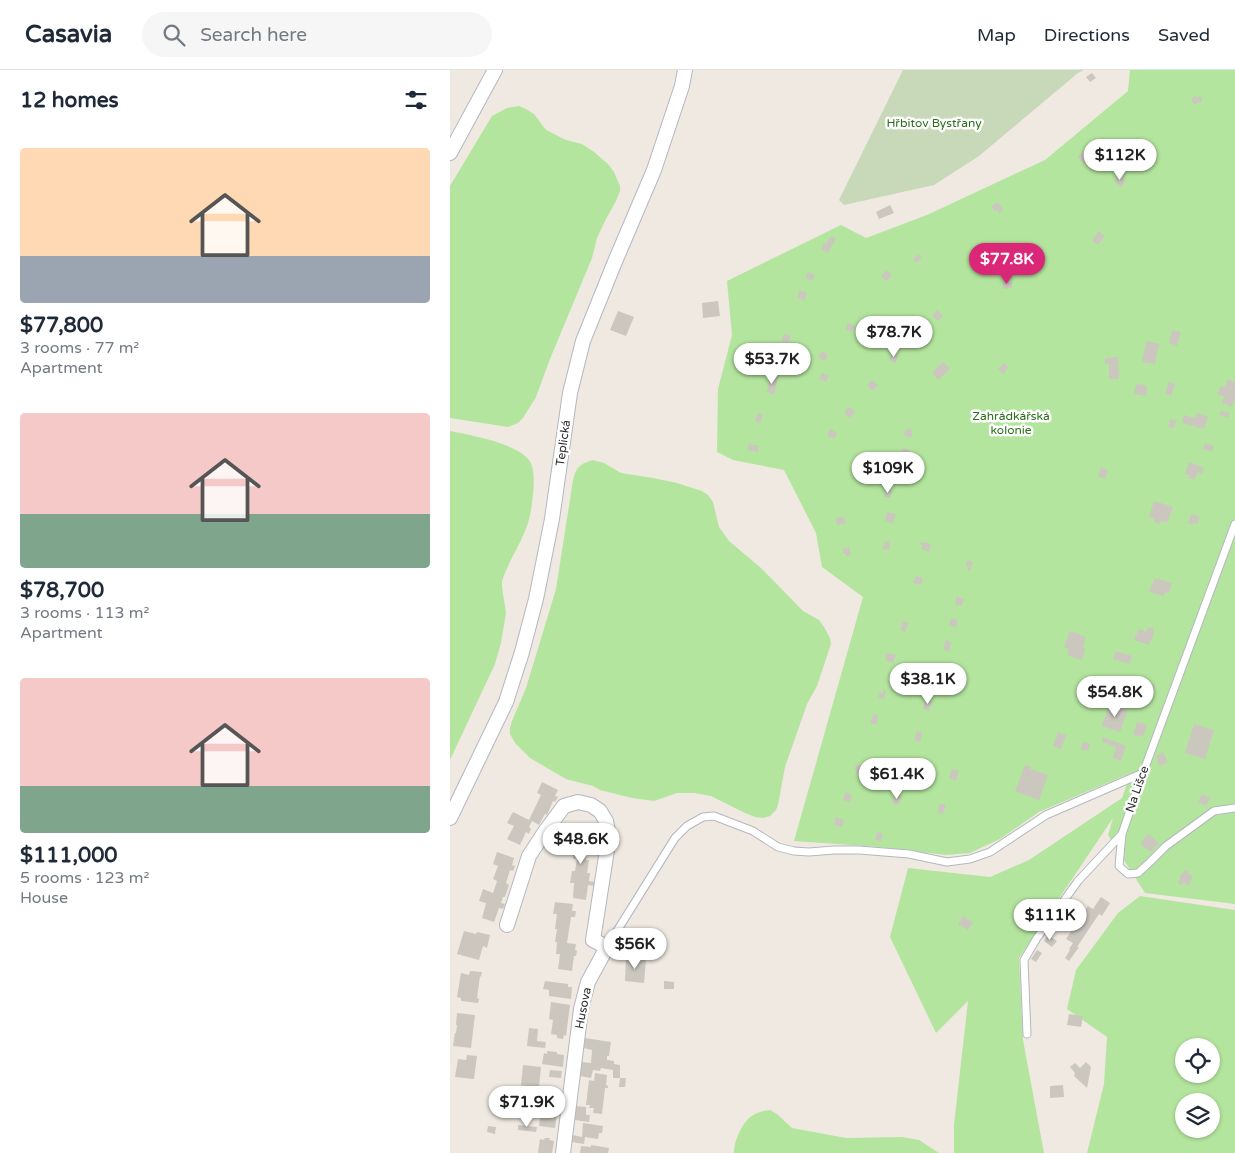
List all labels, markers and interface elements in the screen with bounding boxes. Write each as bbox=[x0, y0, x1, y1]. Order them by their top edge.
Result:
search box bbox=[142, 12, 492, 57]
text: Casavia bbox=[25, 20, 112, 49]
icon: search bbox=[160, 21, 188, 49]
text: Search here bbox=[200, 24, 307, 46]
text: Map bbox=[977, 24, 1016, 46]
text: Directions bbox=[1044, 24, 1130, 46]
text: Saved bbox=[1158, 24, 1210, 46]
icon: filters bbox=[402, 86, 430, 114]
text: 12 homes bbox=[20, 88, 119, 113]
park label: Hřbitov Bystřany bbox=[886, 116, 982, 130]
pin: $112K bbox=[1085, 138, 1155, 181]
text: $112K bbox=[1095, 145, 1145, 165]
icon: home bbox=[180, 180, 270, 270]
pin: $77.8K bbox=[966, 242, 1048, 285]
text: $77.8K bbox=[980, 249, 1034, 269]
text: $77,800 bbox=[20, 313, 103, 338]
pin: $78.7K bbox=[853, 316, 935, 358]
text: $78.7K bbox=[867, 322, 921, 342]
text: 3 rooms · 77 m² bbox=[20, 338, 139, 358]
pin: $53.7K bbox=[731, 342, 813, 385]
text: $53.7K bbox=[745, 349, 799, 369]
text: Apartment bbox=[20, 358, 103, 378]
park label: Zahrádkářská kolonie bbox=[972, 409, 1050, 437]
street label: Teplická bbox=[553, 419, 573, 467]
icon: home bbox=[180, 445, 270, 535]
pin: $109K bbox=[853, 452, 923, 494]
text: $109K bbox=[863, 458, 913, 478]
text: $78,700 bbox=[20, 578, 104, 603]
text: 3 rooms · 113 m² bbox=[20, 603, 149, 623]
text: Apartment bbox=[20, 623, 103, 643]
pin: $38.1K bbox=[887, 662, 969, 705]
text: $38.1K bbox=[901, 669, 955, 689]
pin: $54.8K bbox=[1074, 676, 1156, 718]
text: $54.8K bbox=[1088, 682, 1142, 702]
icon: home bbox=[180, 710, 270, 800]
pin: $61.4K bbox=[856, 758, 938, 800]
text: $61.4K bbox=[870, 764, 924, 784]
street label: Na Lišce bbox=[1123, 764, 1152, 814]
pin: $48.6K bbox=[540, 822, 622, 865]
text: $48.6K bbox=[554, 829, 608, 849]
text: $111,000 bbox=[20, 843, 118, 868]
text: 5 rooms · 123 m² bbox=[20, 868, 149, 888]
text: House bbox=[20, 888, 68, 908]
pin: $111K bbox=[1015, 898, 1085, 941]
text: $111K bbox=[1025, 905, 1075, 925]
pin: $56K bbox=[605, 928, 665, 970]
text: $56K bbox=[615, 934, 655, 954]
street label: Husova bbox=[572, 986, 594, 1030]
map controls bbox=[1175, 1038, 1220, 1138]
button: locate bbox=[1175, 1038, 1220, 1083]
pin: $71.9K bbox=[486, 1086, 568, 1128]
text: $71.9K bbox=[500, 1092, 554, 1112]
button: layers bbox=[1175, 1093, 1220, 1138]

